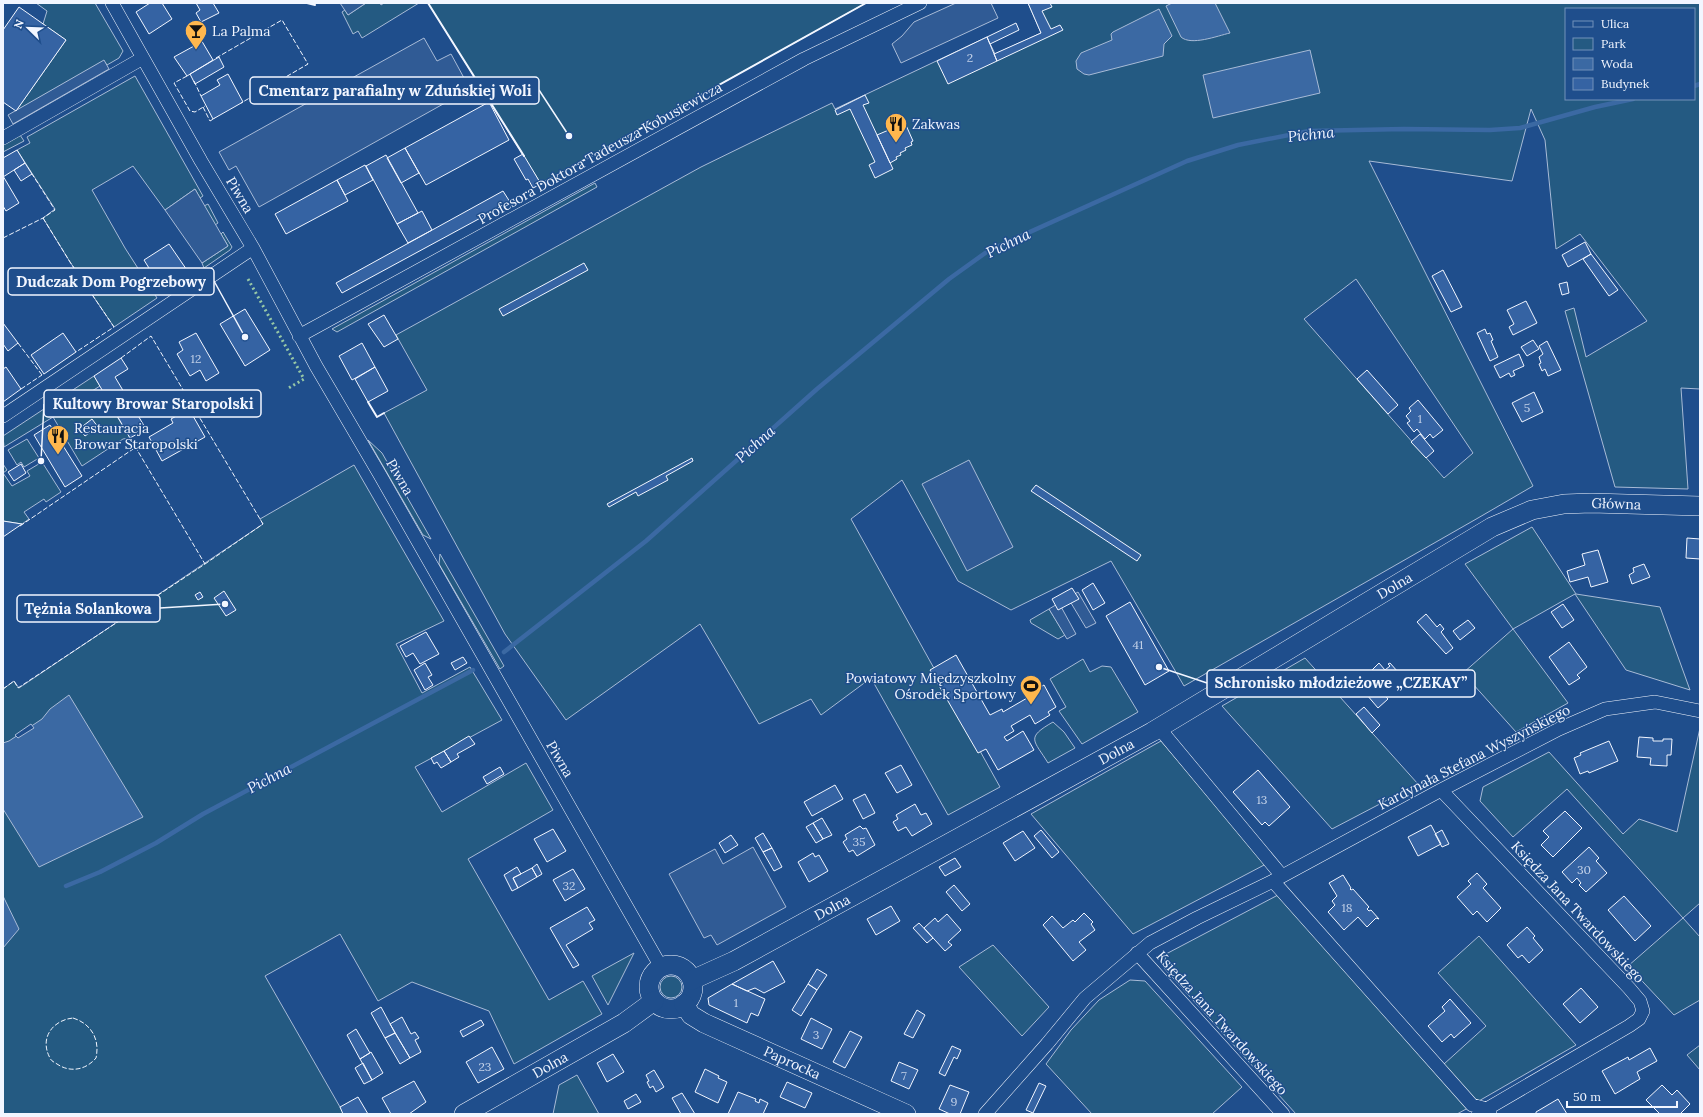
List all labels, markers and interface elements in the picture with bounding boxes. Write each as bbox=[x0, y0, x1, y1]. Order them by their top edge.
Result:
north arrow bbox=[8, 8, 48, 48]
legend bbox=[1565, 8, 1695, 100]
text: Ulica bbox=[1601, 16, 1629, 31]
text: N bbox=[11, 17, 27, 31]
bar icon: La Palma bbox=[183, 18, 209, 51]
place label: La Palma bbox=[212, 22, 270, 40]
text: Park bbox=[1601, 36, 1627, 51]
house number: 2 bbox=[967, 50, 973, 65]
text: Woda bbox=[1601, 56, 1633, 71]
text: Budynek bbox=[1601, 76, 1650, 91]
callout: Cmentarz parafialny w Zduńskiej Woli bbox=[250, 77, 539, 104]
street label: Profesora Doktora Tadeusza Kobusiewicza bbox=[475, 78, 725, 228]
text: Cmentarz parafialny w Zduńskiej Woli bbox=[258, 81, 532, 100]
restaurant icon: Zakwas bbox=[883, 111, 909, 144]
place label: Zakwas bbox=[912, 115, 960, 133]
water label: Pichna bbox=[1287, 122, 1336, 146]
street label: Piwna bbox=[222, 174, 258, 216]
water label: Pichna bbox=[983, 224, 1034, 262]
callout: Dudczak Dom Pogrzebowy bbox=[8, 268, 214, 295]
text: Dudczak Dom Pogrzebowy bbox=[16, 272, 207, 291]
house number: 12 bbox=[191, 351, 201, 366]
callout: Kultowy Browar Staropolski bbox=[44, 390, 261, 417]
text: Kultowy Browar Staropolski bbox=[52, 394, 254, 413]
house number: 5 bbox=[1524, 400, 1530, 415]
house number: 1 bbox=[1418, 411, 1422, 426]
place label: Restauracja Browar Staropolski bbox=[74, 419, 198, 453]
water label: Pichna bbox=[731, 421, 779, 467]
restaurant icon: Restauracja Browar Staropolski bbox=[45, 423, 71, 456]
street label: Piwna bbox=[382, 455, 418, 499]
street label: Główna bbox=[1591, 494, 1641, 513]
street label: Dolna bbox=[1374, 568, 1416, 603]
callout: Tężnia Solankowa bbox=[17, 595, 160, 622]
text: Tężnia Solankowa bbox=[24, 599, 152, 618]
house number: 41 bbox=[1133, 637, 1143, 652]
place label: Powiatowy Międzyszkolny Ośrodek Sportowy bbox=[846, 669, 1017, 703]
callout: Schronisko młodzieżowe „CZEKAY” bbox=[1207, 670, 1475, 697]
sports icon: Powiatowy Międzyszkolny Ośrodek Sportowy bbox=[1018, 673, 1044, 706]
text: Schronisko młodzieżowe „CZEKAY” bbox=[1215, 673, 1467, 692]
street label: Kardynała Stefana Wyszyńskiego bbox=[1375, 701, 1573, 813]
street label: Dolna bbox=[1095, 734, 1137, 769]
street label: Piwna bbox=[542, 737, 578, 781]
water label: Pichna bbox=[244, 758, 295, 797]
house number: 13 bbox=[1256, 792, 1268, 807]
house number: 35 bbox=[852, 834, 866, 849]
street label: Księdza Jana Twardowskiego bbox=[1507, 837, 1649, 987]
house number: 30 bbox=[1577, 862, 1591, 877]
house number: 32 bbox=[562, 878, 576, 893]
street label: Dolna bbox=[811, 890, 853, 924]
house number: 18 bbox=[1341, 900, 1353, 915]
street label: Księdza Jana Twardowskiego bbox=[1152, 947, 1292, 1099]
house number: 1 bbox=[734, 995, 738, 1010]
house number: 3 bbox=[813, 1027, 820, 1042]
street label: Paprocka bbox=[761, 1042, 823, 1083]
street label: Dolna bbox=[529, 1048, 571, 1082]
house number: 23 bbox=[479, 1059, 492, 1074]
house number: 7 bbox=[901, 1068, 907, 1083]
scale bar bbox=[1567, 1083, 1677, 1109]
text: 50 m bbox=[1573, 1089, 1601, 1104]
house number: 9 bbox=[951, 1094, 958, 1109]

